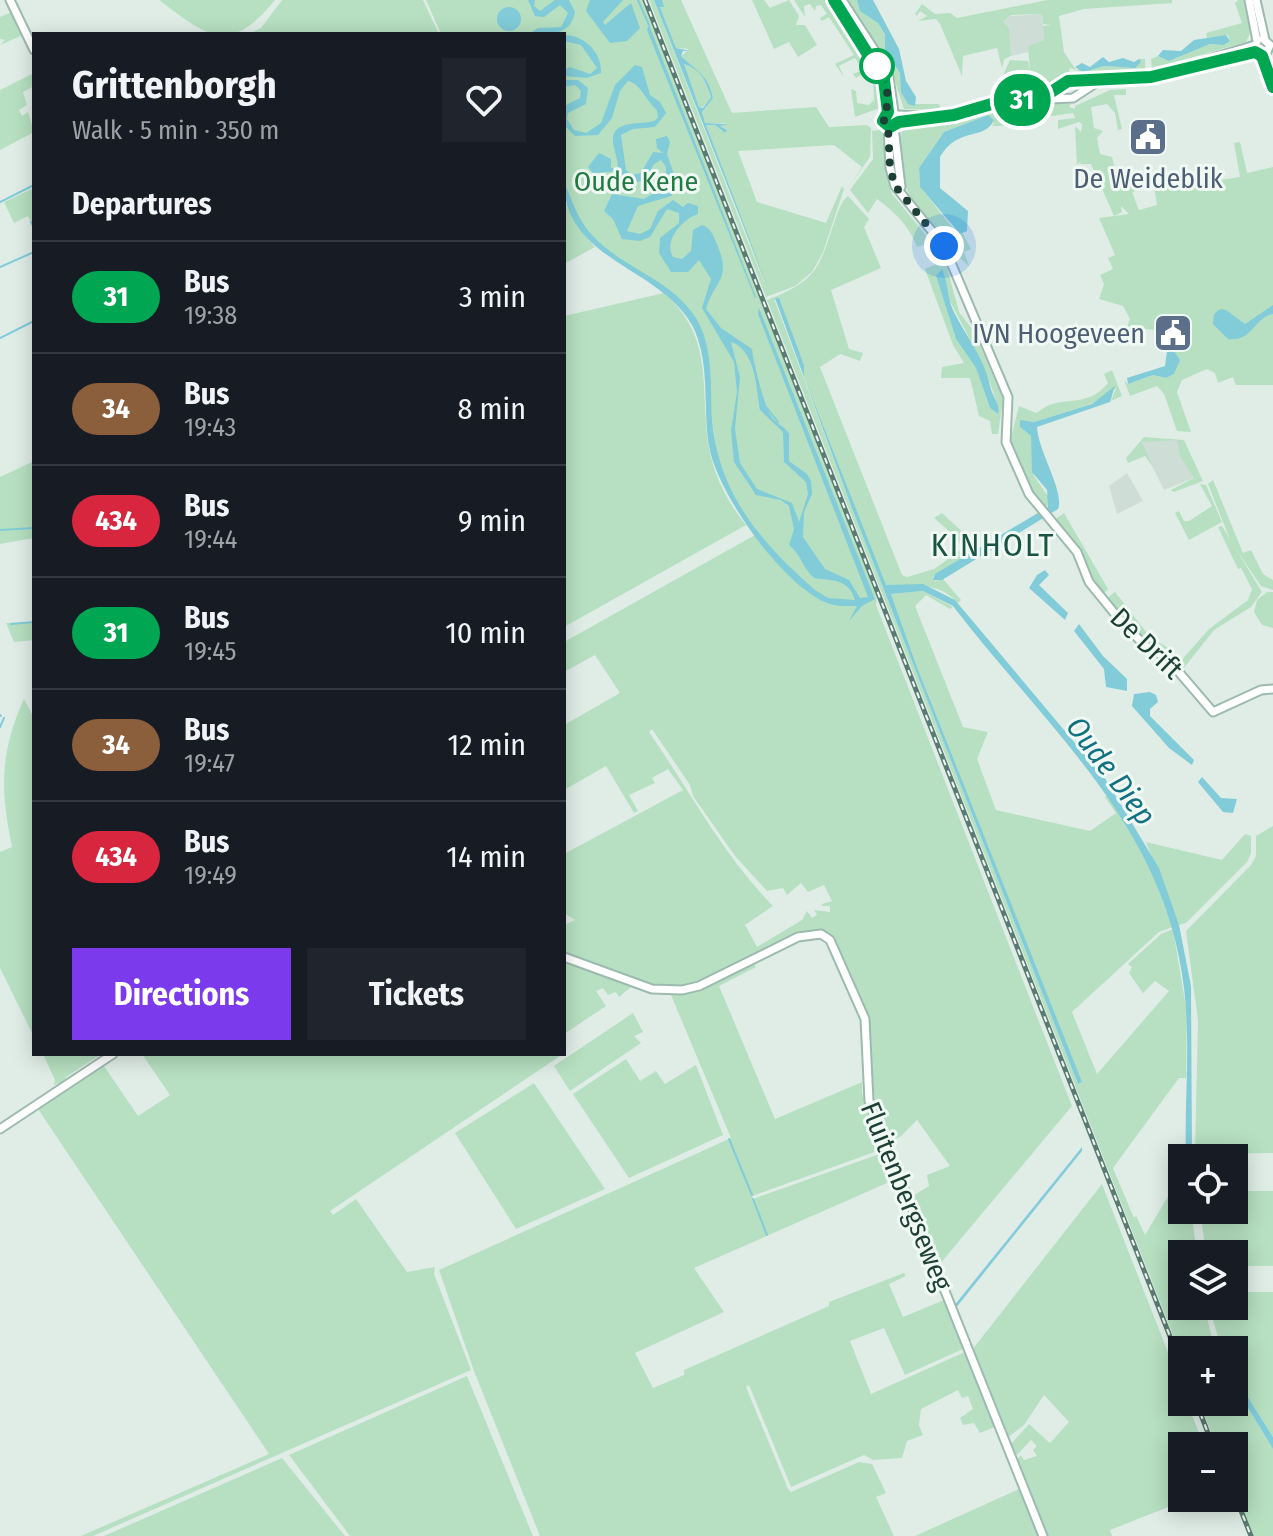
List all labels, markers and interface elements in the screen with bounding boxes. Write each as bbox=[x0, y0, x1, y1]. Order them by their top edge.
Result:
unlabelled marker bbox=[860, 49, 894, 83]
button: heart bbox=[442, 58, 526, 142]
text: Grittenborgh bbox=[72, 62, 277, 108]
line badge: 31 bbox=[986, 74, 1058, 126]
text: 31 bbox=[1010, 83, 1034, 116]
text: Walk · 5 min · 350 m bbox=[72, 115, 279, 146]
public building icon: De Weideblik bbox=[1127, 116, 1169, 158]
place label: De Weideblik bbox=[1073, 162, 1224, 195]
park label: Oude Kene bbox=[574, 165, 698, 198]
text: Departures bbox=[72, 186, 212, 222]
your location bbox=[924, 226, 964, 266]
text: Bus bbox=[184, 264, 229, 300]
text: 3 min bbox=[459, 279, 526, 315]
text: 31 bbox=[104, 280, 128, 313]
text: 19:38 bbox=[184, 300, 237, 331]
public building icon: IVN Hoogeveen bbox=[1152, 312, 1194, 354]
place label: IVN Hoogeveen bbox=[972, 317, 1145, 350]
text: Bus bbox=[184, 376, 229, 412]
text: 8 min bbox=[458, 391, 526, 427]
text: 34 bbox=[102, 392, 130, 425]
text: 19:43 bbox=[184, 412, 236, 443]
text: Bus bbox=[184, 488, 229, 524]
text: 9 min bbox=[458, 503, 526, 539]
text: 434 bbox=[95, 504, 137, 537]
text: 19:44 bbox=[184, 524, 237, 555]
district label: KINHOLT bbox=[931, 526, 1055, 564]
text: Bus bbox=[184, 600, 229, 636]
street label: De Drift bbox=[1104, 601, 1190, 686]
text: 10 min bbox=[445, 615, 526, 651]
text: 31 bbox=[104, 616, 128, 649]
text: 19:45 bbox=[184, 636, 236, 667]
water label: Oude Diep bbox=[1059, 710, 1163, 832]
text: Bus bbox=[184, 712, 229, 748]
text: 12 min bbox=[448, 727, 526, 763]
text: 34 bbox=[102, 728, 130, 761]
text: 19:47 bbox=[184, 748, 235, 779]
text: Bus bbox=[184, 824, 229, 860]
text: 14 min bbox=[446, 839, 526, 875]
text: 434 bbox=[95, 840, 137, 873]
text: 19:49 bbox=[184, 860, 237, 891]
button: Directions bbox=[72, 948, 291, 1040]
button: Tickets bbox=[307, 948, 526, 1040]
street label: Fluitenbergseweg bbox=[854, 1097, 960, 1296]
map controls bbox=[1168, 1144, 1248, 1512]
button: locate bbox=[1168, 1144, 1248, 1224]
button: layers bbox=[1168, 1240, 1248, 1320]
button: + bbox=[1168, 1336, 1248, 1416]
button: − bbox=[1168, 1432, 1248, 1512]

